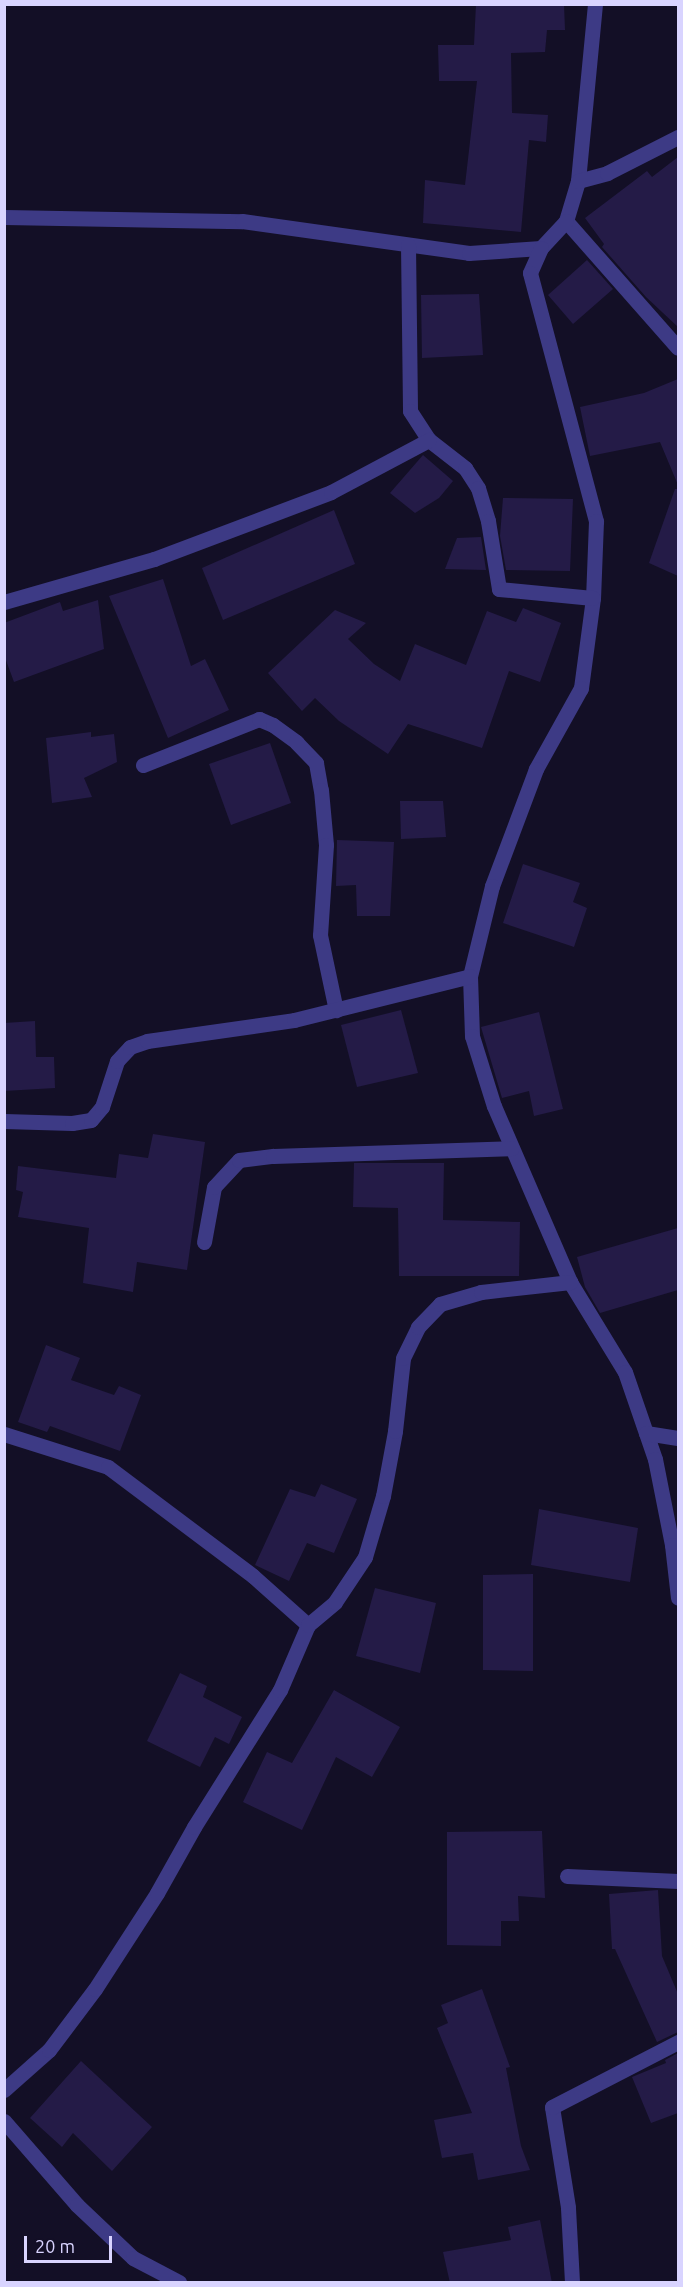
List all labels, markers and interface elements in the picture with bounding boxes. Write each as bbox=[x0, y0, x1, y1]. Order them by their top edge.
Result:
scale bar bbox=[27, 2224, 116, 2262]
text: 20 m bbox=[35, 2236, 75, 2256]

